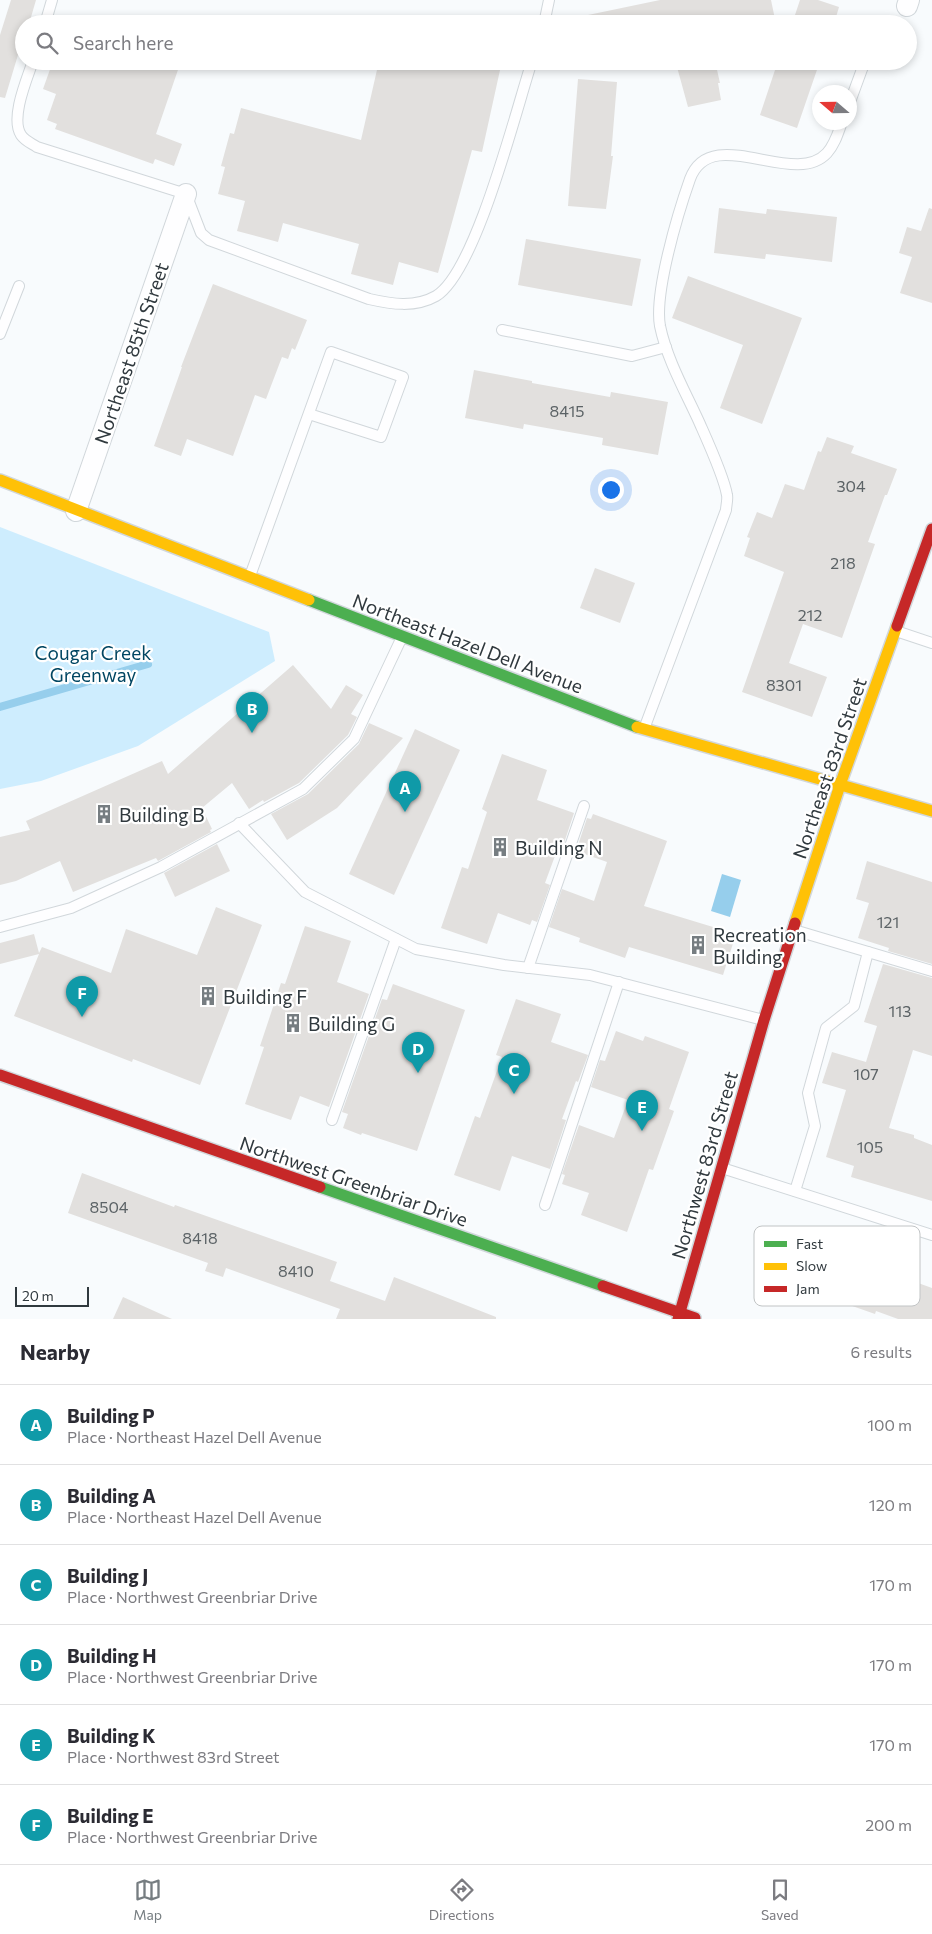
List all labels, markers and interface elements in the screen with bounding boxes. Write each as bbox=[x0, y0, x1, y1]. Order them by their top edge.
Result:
search box bbox=[15, 15, 917, 70]
icon: search bbox=[33, 29, 61, 57]
text: Search here bbox=[73, 31, 173, 54]
north arrow bbox=[812, 85, 857, 130]
street label: Northeast 85th Street bbox=[89, 259, 173, 447]
house number: 8415 bbox=[550, 401, 584, 420]
house number: 304 bbox=[836, 476, 866, 495]
your location bbox=[598, 477, 624, 503]
house number: 218 bbox=[830, 553, 856, 572]
street label: Northeast Hazel Dell Avenue bbox=[350, 588, 586, 698]
house number: 212 bbox=[798, 605, 822, 624]
park label: Cougar Creek Greenway bbox=[35, 641, 151, 686]
street label: Northeast 83rd Street bbox=[787, 674, 871, 861]
house number: 8301 bbox=[766, 675, 802, 694]
pin: B bbox=[236, 692, 268, 733]
pin: A bbox=[389, 771, 421, 812]
building icon: Building B bbox=[93, 803, 115, 825]
place label: Building B bbox=[119, 803, 205, 826]
building icon: Building N bbox=[489, 836, 511, 858]
place label: Building N bbox=[515, 836, 603, 859]
house number: 121 bbox=[877, 912, 899, 931]
place label: Recreation Building bbox=[713, 923, 807, 968]
building icon: Recreation Building bbox=[687, 934, 709, 956]
pin: F bbox=[66, 976, 98, 1017]
building icon: Building F bbox=[197, 985, 219, 1007]
place label: Building F bbox=[223, 985, 307, 1008]
house number: 113 bbox=[889, 1001, 911, 1020]
building icon: Building G bbox=[282, 1012, 304, 1034]
place label: Building G bbox=[308, 1012, 395, 1035]
pin: D bbox=[402, 1032, 434, 1073]
pin: C bbox=[498, 1053, 530, 1094]
house number: 107 bbox=[853, 1064, 879, 1083]
street label: Northwest 83rd Street bbox=[666, 1068, 742, 1262]
pin: E bbox=[626, 1090, 658, 1131]
street label: Northwest Greenbriar Drive bbox=[237, 1131, 471, 1231]
house number: 105 bbox=[857, 1137, 883, 1156]
house number: 8504 bbox=[90, 1197, 129, 1216]
legend bbox=[754, 1226, 920, 1306]
house number: 8418 bbox=[182, 1228, 218, 1247]
text: Fast bbox=[796, 1235, 823, 1252]
text: Slow bbox=[796, 1257, 827, 1274]
house number: 8410 bbox=[278, 1261, 314, 1280]
text: Jam bbox=[796, 1280, 820, 1297]
scale bar bbox=[15, 1284, 89, 1307]
text: 20 m bbox=[22, 1287, 54, 1304]
text: Nearby bbox=[20, 1339, 90, 1364]
text: 6 results bbox=[851, 1342, 912, 1361]
text: Building P bbox=[67, 1404, 155, 1427]
text: A bbox=[30, 1415, 42, 1434]
text: 100 m bbox=[867, 1415, 912, 1434]
text: Place · Northeast Hazel Dell Avenue bbox=[67, 1427, 322, 1446]
text: Building A bbox=[67, 1484, 156, 1507]
text: B bbox=[31, 1495, 41, 1514]
text: 120 m bbox=[869, 1495, 912, 1514]
text: Place · Northeast Hazel Dell Avenue bbox=[67, 1507, 322, 1526]
text: Building J bbox=[67, 1564, 148, 1587]
text: C bbox=[31, 1575, 41, 1594]
text: 170 m bbox=[869, 1575, 912, 1594]
text: Place · Northwest Greenbriar Drive bbox=[67, 1587, 317, 1606]
text: Building H bbox=[67, 1644, 157, 1667]
text: D bbox=[30, 1655, 42, 1674]
text: 170 m bbox=[869, 1655, 912, 1674]
text: Place · Northwest Greenbriar Drive bbox=[67, 1667, 317, 1686]
text: Building K bbox=[67, 1724, 156, 1747]
text: E bbox=[31, 1735, 41, 1754]
text: 170 m bbox=[869, 1735, 912, 1754]
text: Place · Northwest 83rd Street bbox=[67, 1747, 280, 1766]
text: Building E bbox=[67, 1804, 154, 1827]
text: F bbox=[31, 1815, 41, 1834]
text: 200 m bbox=[865, 1815, 912, 1834]
text: Place · Northwest Greenbriar Drive bbox=[67, 1827, 317, 1846]
tab: Map bbox=[133, 1876, 162, 1923]
tab: Directions bbox=[429, 1876, 494, 1923]
tab: Saved bbox=[761, 1876, 799, 1923]

